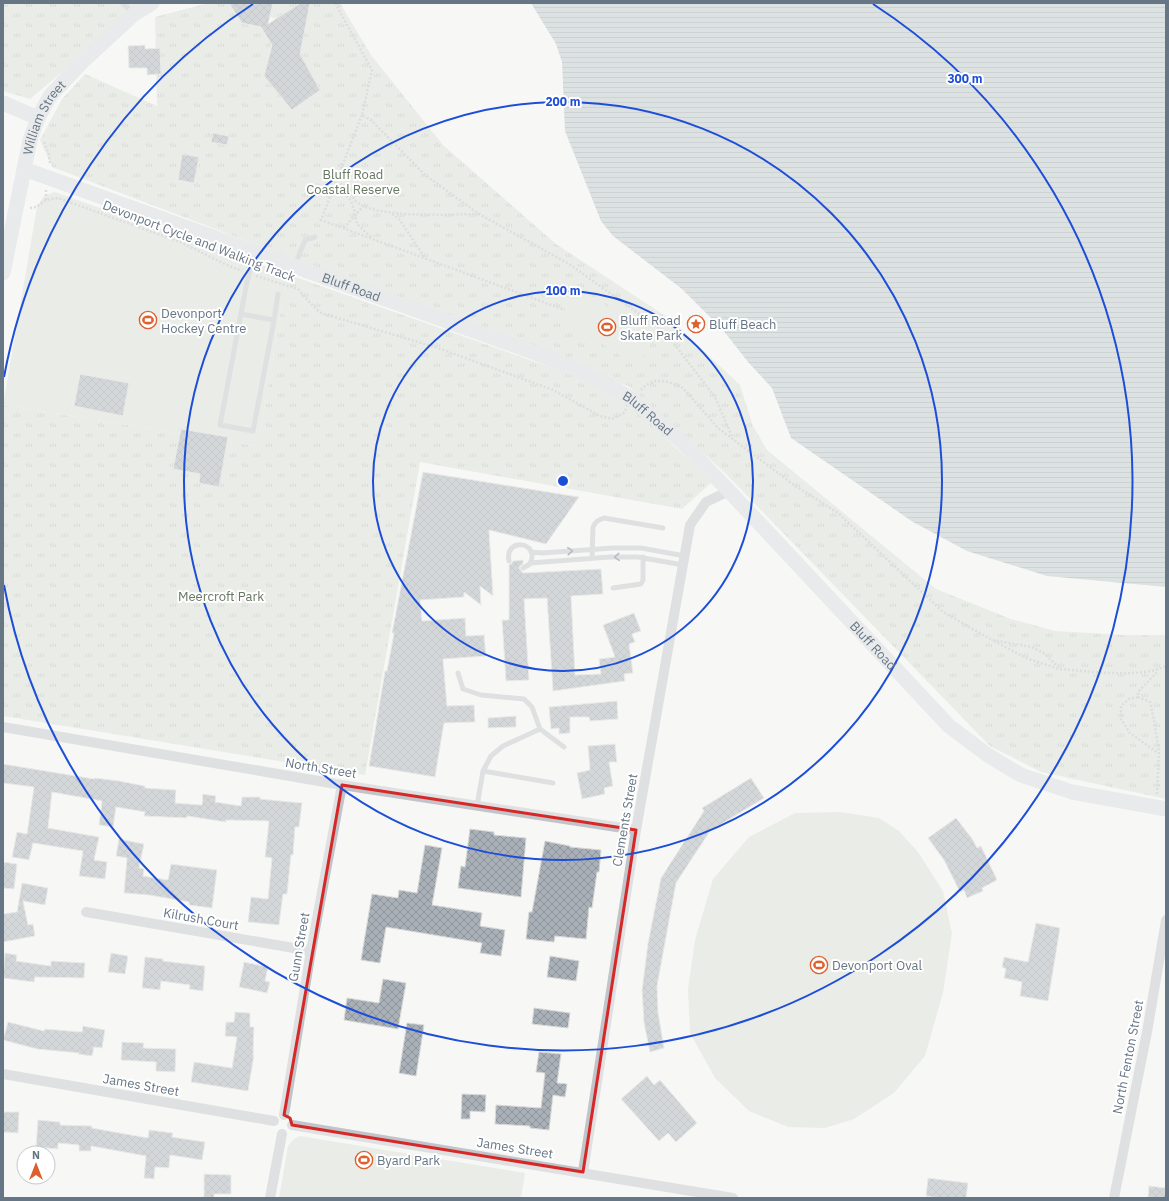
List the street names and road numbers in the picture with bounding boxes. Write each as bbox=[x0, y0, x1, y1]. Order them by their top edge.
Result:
street label: William Street bbox=[19, 76, 69, 156]
street label: Devonport Cycle and Walking Track bbox=[100, 196, 298, 286]
street label: Bluff Road bbox=[320, 268, 383, 305]
street label: Bluff Road bbox=[620, 387, 677, 439]
street label: Bluff Road bbox=[847, 617, 901, 673]
street label: North Street bbox=[284, 754, 358, 782]
street label: Clements Street bbox=[608, 772, 642, 868]
street label: Kilrush Court bbox=[162, 904, 240, 934]
street label: Gunn Street bbox=[285, 911, 313, 983]
street label: North Fenton Street bbox=[1109, 999, 1147, 1115]
street label: James Street bbox=[102, 1070, 180, 1100]
street label: James Street bbox=[476, 1134, 554, 1162]

